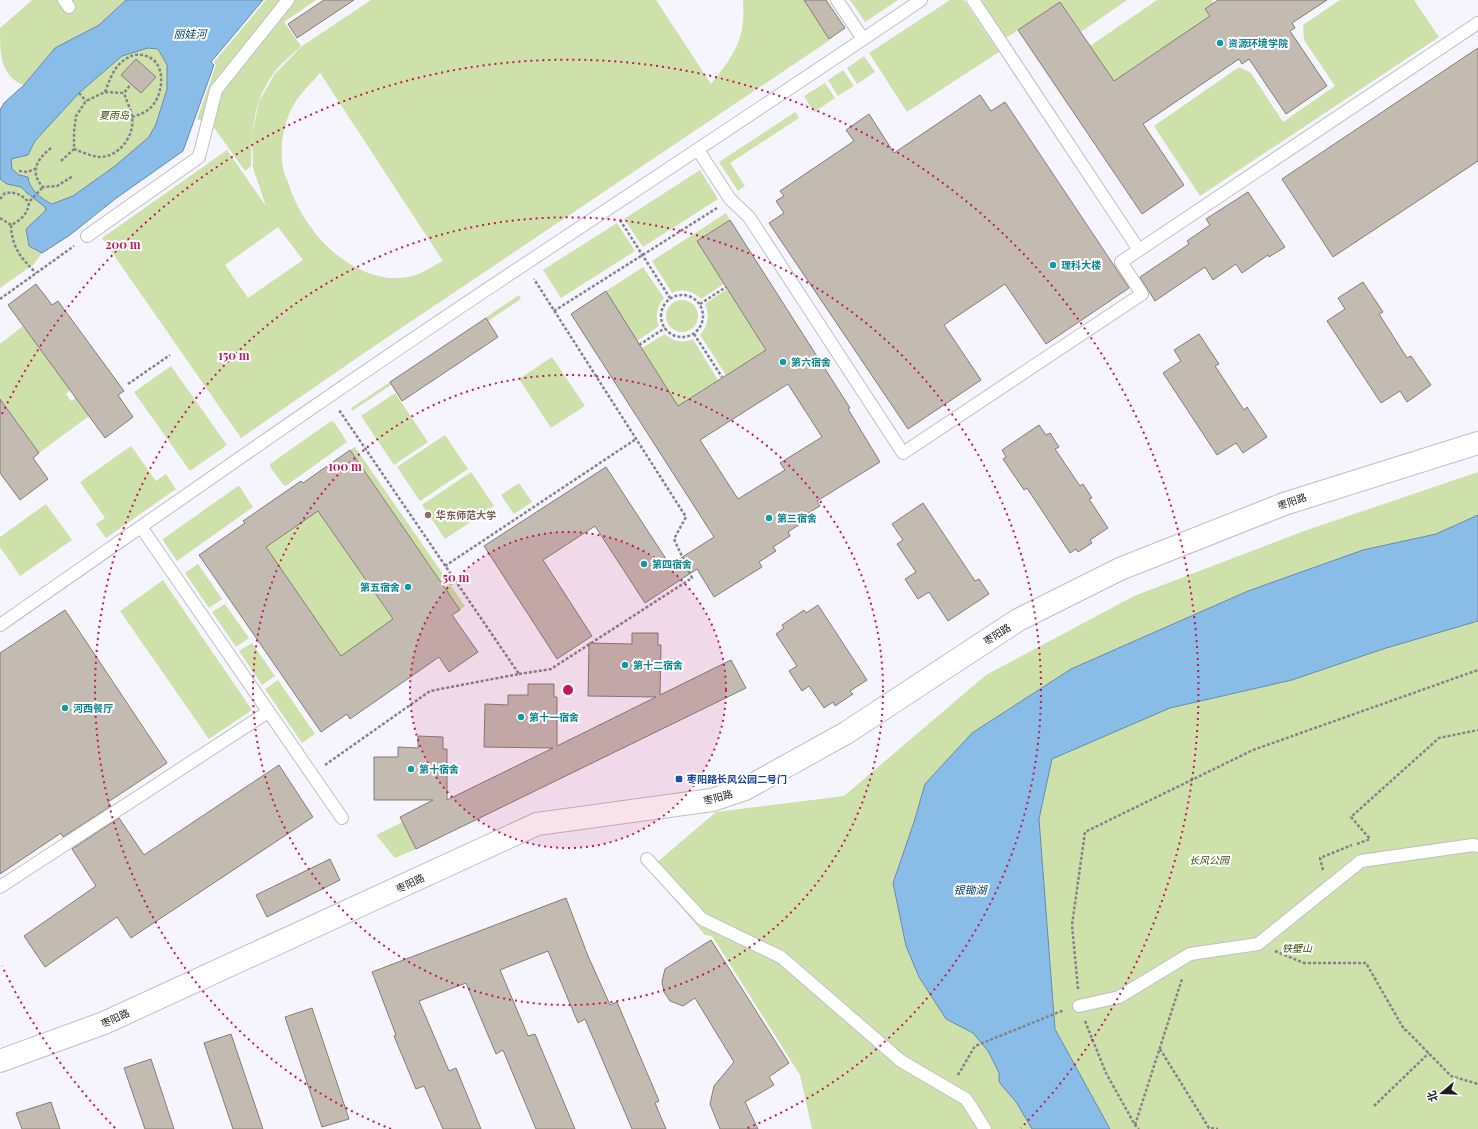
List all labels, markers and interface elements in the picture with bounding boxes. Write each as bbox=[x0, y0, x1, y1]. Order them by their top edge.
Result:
water label: 丽娃河 bbox=[174, 26, 208, 41]
place label: 资源环境学院 bbox=[1228, 36, 1288, 50]
marker: 资源环境学院 bbox=[1215, 38, 1225, 48]
park label: 夏雨岛 bbox=[99, 108, 130, 122]
text: 200 m bbox=[105, 236, 141, 252]
place label: 理科大楼 bbox=[1061, 258, 1101, 272]
marker: 理科大楼 bbox=[1048, 260, 1058, 270]
text: 150 m bbox=[218, 347, 250, 363]
place label: 第六宿舍 bbox=[791, 355, 831, 369]
marker: 第六宿舍 bbox=[778, 357, 788, 367]
text: 100 m bbox=[328, 458, 362, 474]
street label: 枣阳路 bbox=[1275, 489, 1308, 513]
place label: 华东师范大学 bbox=[436, 508, 496, 522]
marker: 华东师范大学 bbox=[423, 510, 433, 520]
place label: 第三宿舍 bbox=[777, 511, 817, 525]
marker: 第三宿舍 bbox=[764, 513, 774, 523]
place label: 第四宿舍 bbox=[652, 557, 692, 571]
marker: 第四宿舍 bbox=[639, 559, 649, 569]
text: 50 m bbox=[443, 569, 470, 585]
place label: 第五宿舍 bbox=[360, 580, 400, 594]
marker: 第五宿舍 bbox=[403, 582, 413, 592]
street label: 枣阳路 bbox=[980, 620, 1013, 649]
place label: 第十二宿舍 bbox=[633, 658, 683, 672]
marker: 第十二宿舍 bbox=[620, 660, 630, 670]
centre of rings bbox=[561, 683, 575, 697]
place label: 河西餐厅 bbox=[73, 701, 113, 715]
marker: 河西餐厅 bbox=[60, 703, 70, 713]
place label: 第十一宿舍 bbox=[529, 710, 579, 724]
marker: 第十一宿舍 bbox=[516, 712, 526, 722]
place label: 第十宿舍 bbox=[419, 762, 459, 776]
marker: 第十宿舍 bbox=[406, 764, 416, 774]
place label: 枣阳路长风公园二号门 bbox=[686, 772, 787, 786]
marker: 枣阳路长风公园二号门 bbox=[674, 774, 684, 784]
street label: 枣阳路 bbox=[701, 786, 734, 808]
park label: 长风公园 bbox=[1189, 853, 1231, 867]
street label: 枣阳路 bbox=[393, 870, 427, 896]
water label: 银锄湖 bbox=[954, 882, 988, 897]
park label: 铁壁山 bbox=[1282, 941, 1313, 955]
street label: 枣阳路 bbox=[98, 1006, 132, 1031]
north arrow bbox=[1422, 1073, 1462, 1113]
text: 北 bbox=[1423, 1089, 1441, 1104]

